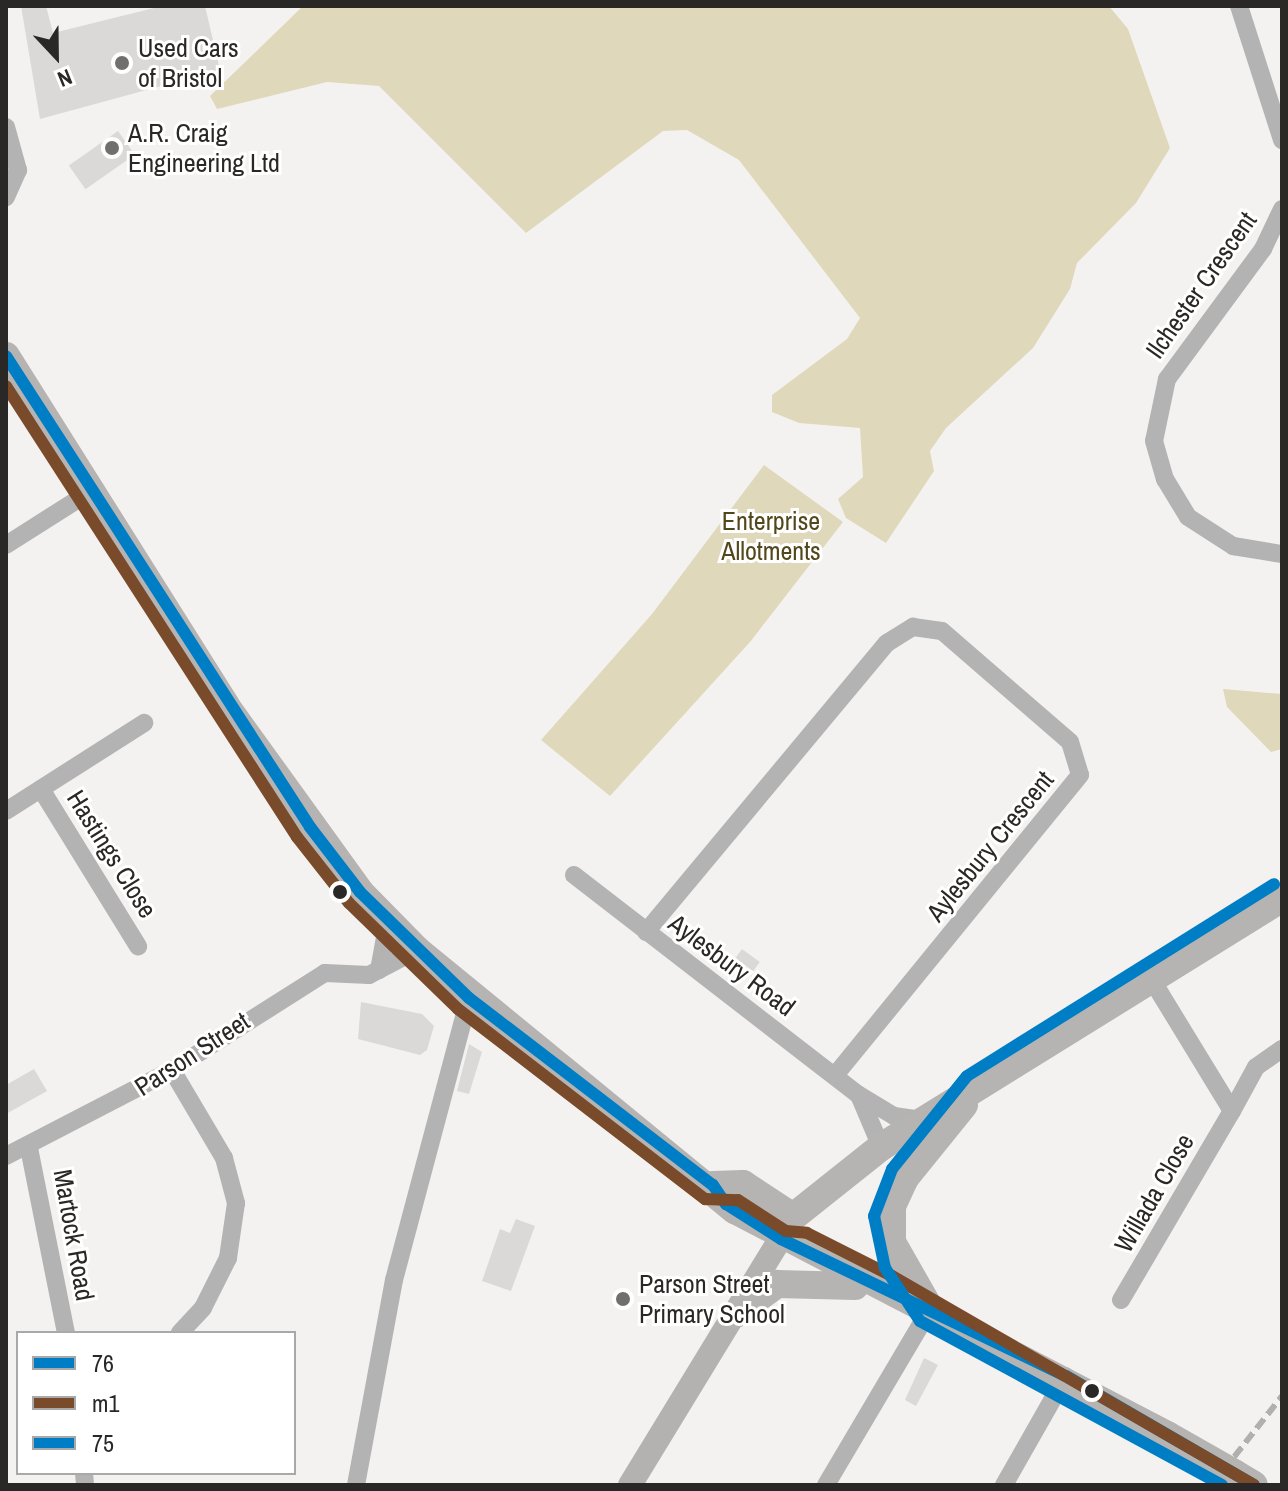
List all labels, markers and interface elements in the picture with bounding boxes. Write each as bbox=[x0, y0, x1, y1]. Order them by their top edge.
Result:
north arrow bbox=[16, 16, 96, 96]
place label: Used Cars of Bristol bbox=[138, 32, 239, 94]
marker: Used Cars of Bristol bbox=[113, 54, 131, 72]
text: N bbox=[53, 62, 77, 95]
place label: A.R. Craig Engineering Ltd bbox=[128, 117, 280, 178]
marker: A.R. Craig Engineering Ltd bbox=[103, 139, 121, 157]
street label: Ilchester Crescent bbox=[1139, 206, 1263, 364]
park label: Enterprise Allotments bbox=[721, 505, 821, 566]
street label: Aylesbury Crescent bbox=[920, 765, 1060, 927]
street label: Hastings Close bbox=[60, 784, 164, 924]
unlabelled marker bbox=[332, 884, 348, 900]
street label: Aylesbury Road bbox=[663, 907, 801, 1023]
street label: Parson Street bbox=[129, 1005, 255, 1103]
street label: Willada Close bbox=[1108, 1128, 1200, 1258]
street label: Martock Road bbox=[47, 1167, 101, 1303]
place label: Parson Street Primary School bbox=[639, 1268, 785, 1330]
marker: Parson Street Primary School bbox=[614, 1290, 632, 1308]
legend bbox=[16, 1331, 296, 1475]
text: 76 bbox=[92, 1347, 114, 1379]
unlabelled marker bbox=[1084, 1383, 1100, 1399]
text: m1 bbox=[92, 1387, 119, 1419]
text: 75 bbox=[92, 1427, 114, 1459]

